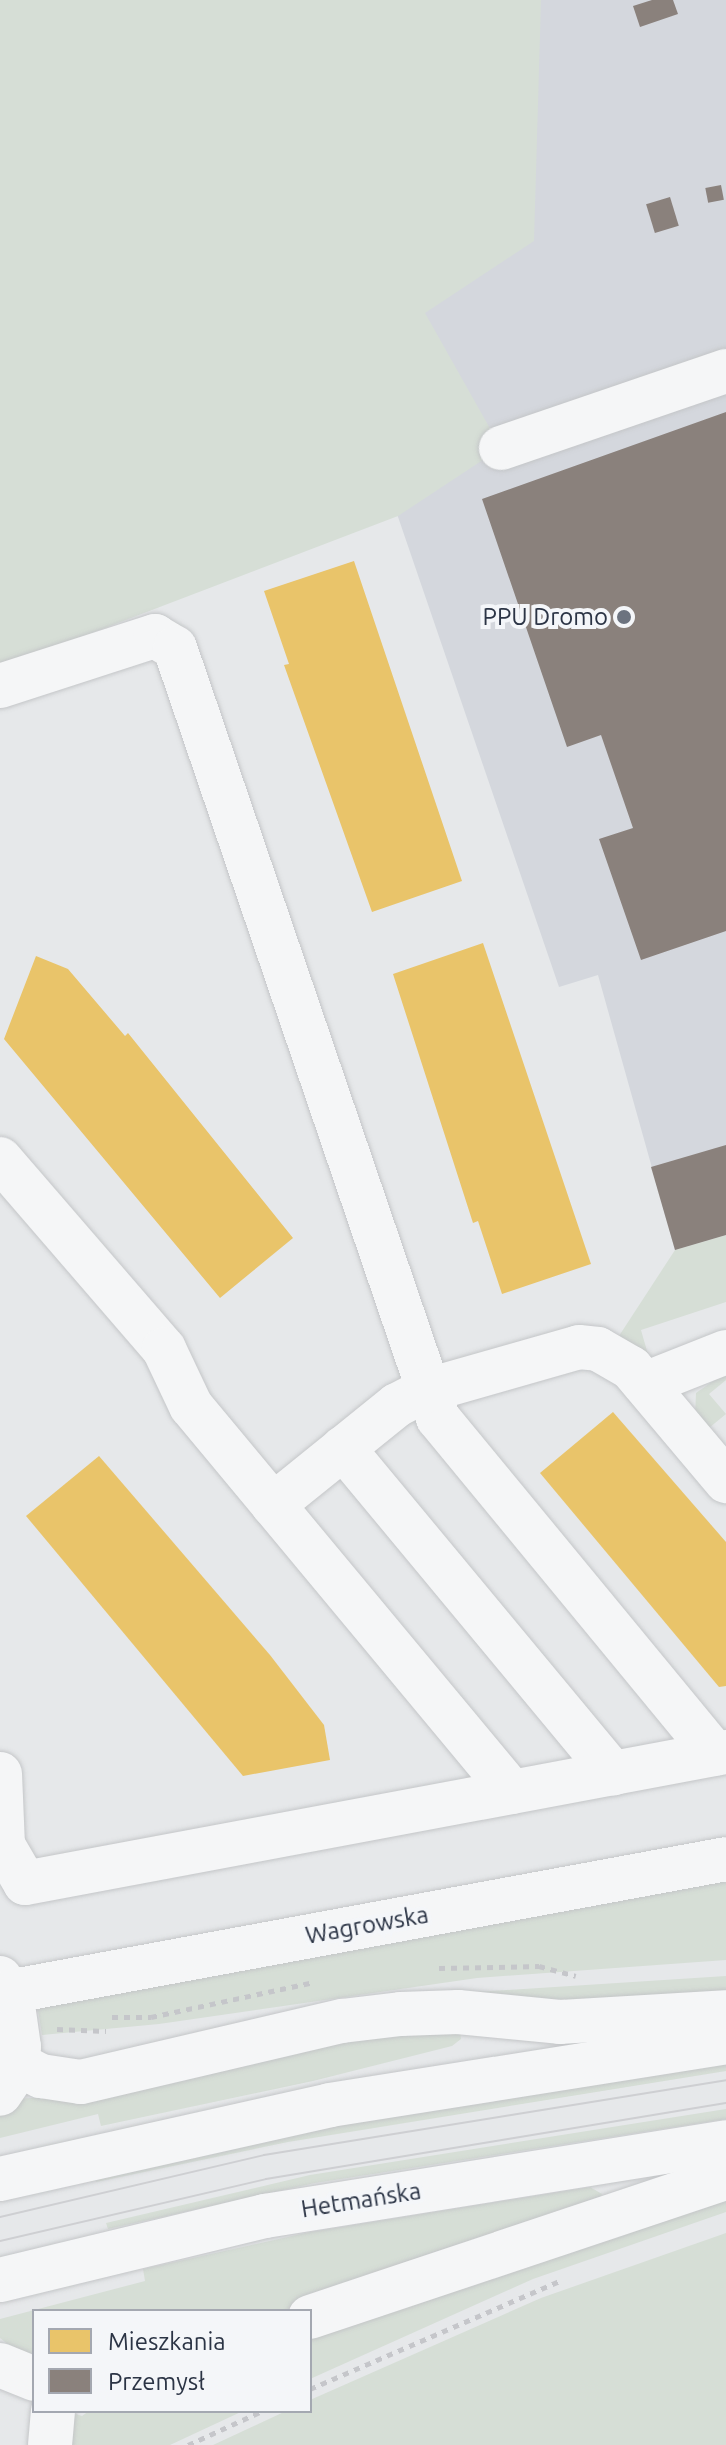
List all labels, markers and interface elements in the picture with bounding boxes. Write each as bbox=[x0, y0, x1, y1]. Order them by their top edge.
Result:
place label: PPU Dromo bbox=[483, 603, 608, 631]
marker: PPU Dromo bbox=[615, 608, 633, 626]
street label: Wagrowska bbox=[303, 1900, 431, 1950]
street label: Hetmańska bbox=[299, 2176, 423, 2224]
legend bbox=[32, 2309, 312, 2413]
text: Mieszkania bbox=[108, 2328, 226, 2355]
text: Przemysł bbox=[108, 2368, 205, 2395]

